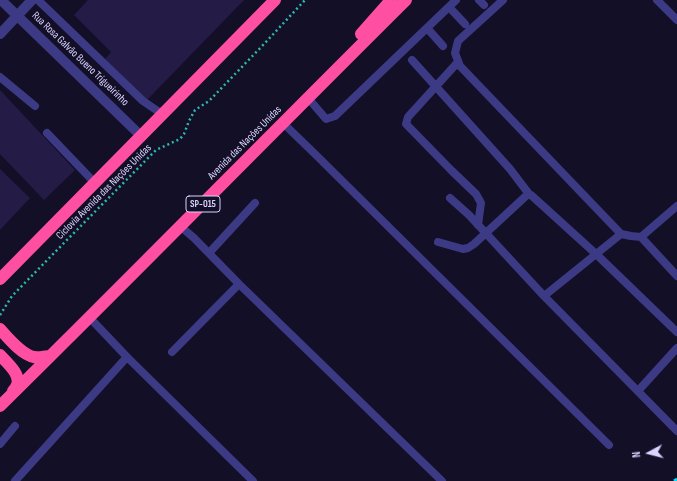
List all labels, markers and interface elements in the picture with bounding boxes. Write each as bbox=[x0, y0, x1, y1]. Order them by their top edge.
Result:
street label: Rua Rosa Galvão Bueno Trigueirinho bbox=[29, 9, 131, 109]
street label: Avenida das Nações Unidas bbox=[205, 103, 285, 183]
street label: Ciclovia Avenida das Nações Unidas bbox=[54, 142, 154, 242]
road number: SP-015 bbox=[186, 196, 220, 212]
north arrow bbox=[629, 433, 669, 473]
text: N bbox=[630, 451, 643, 458]

